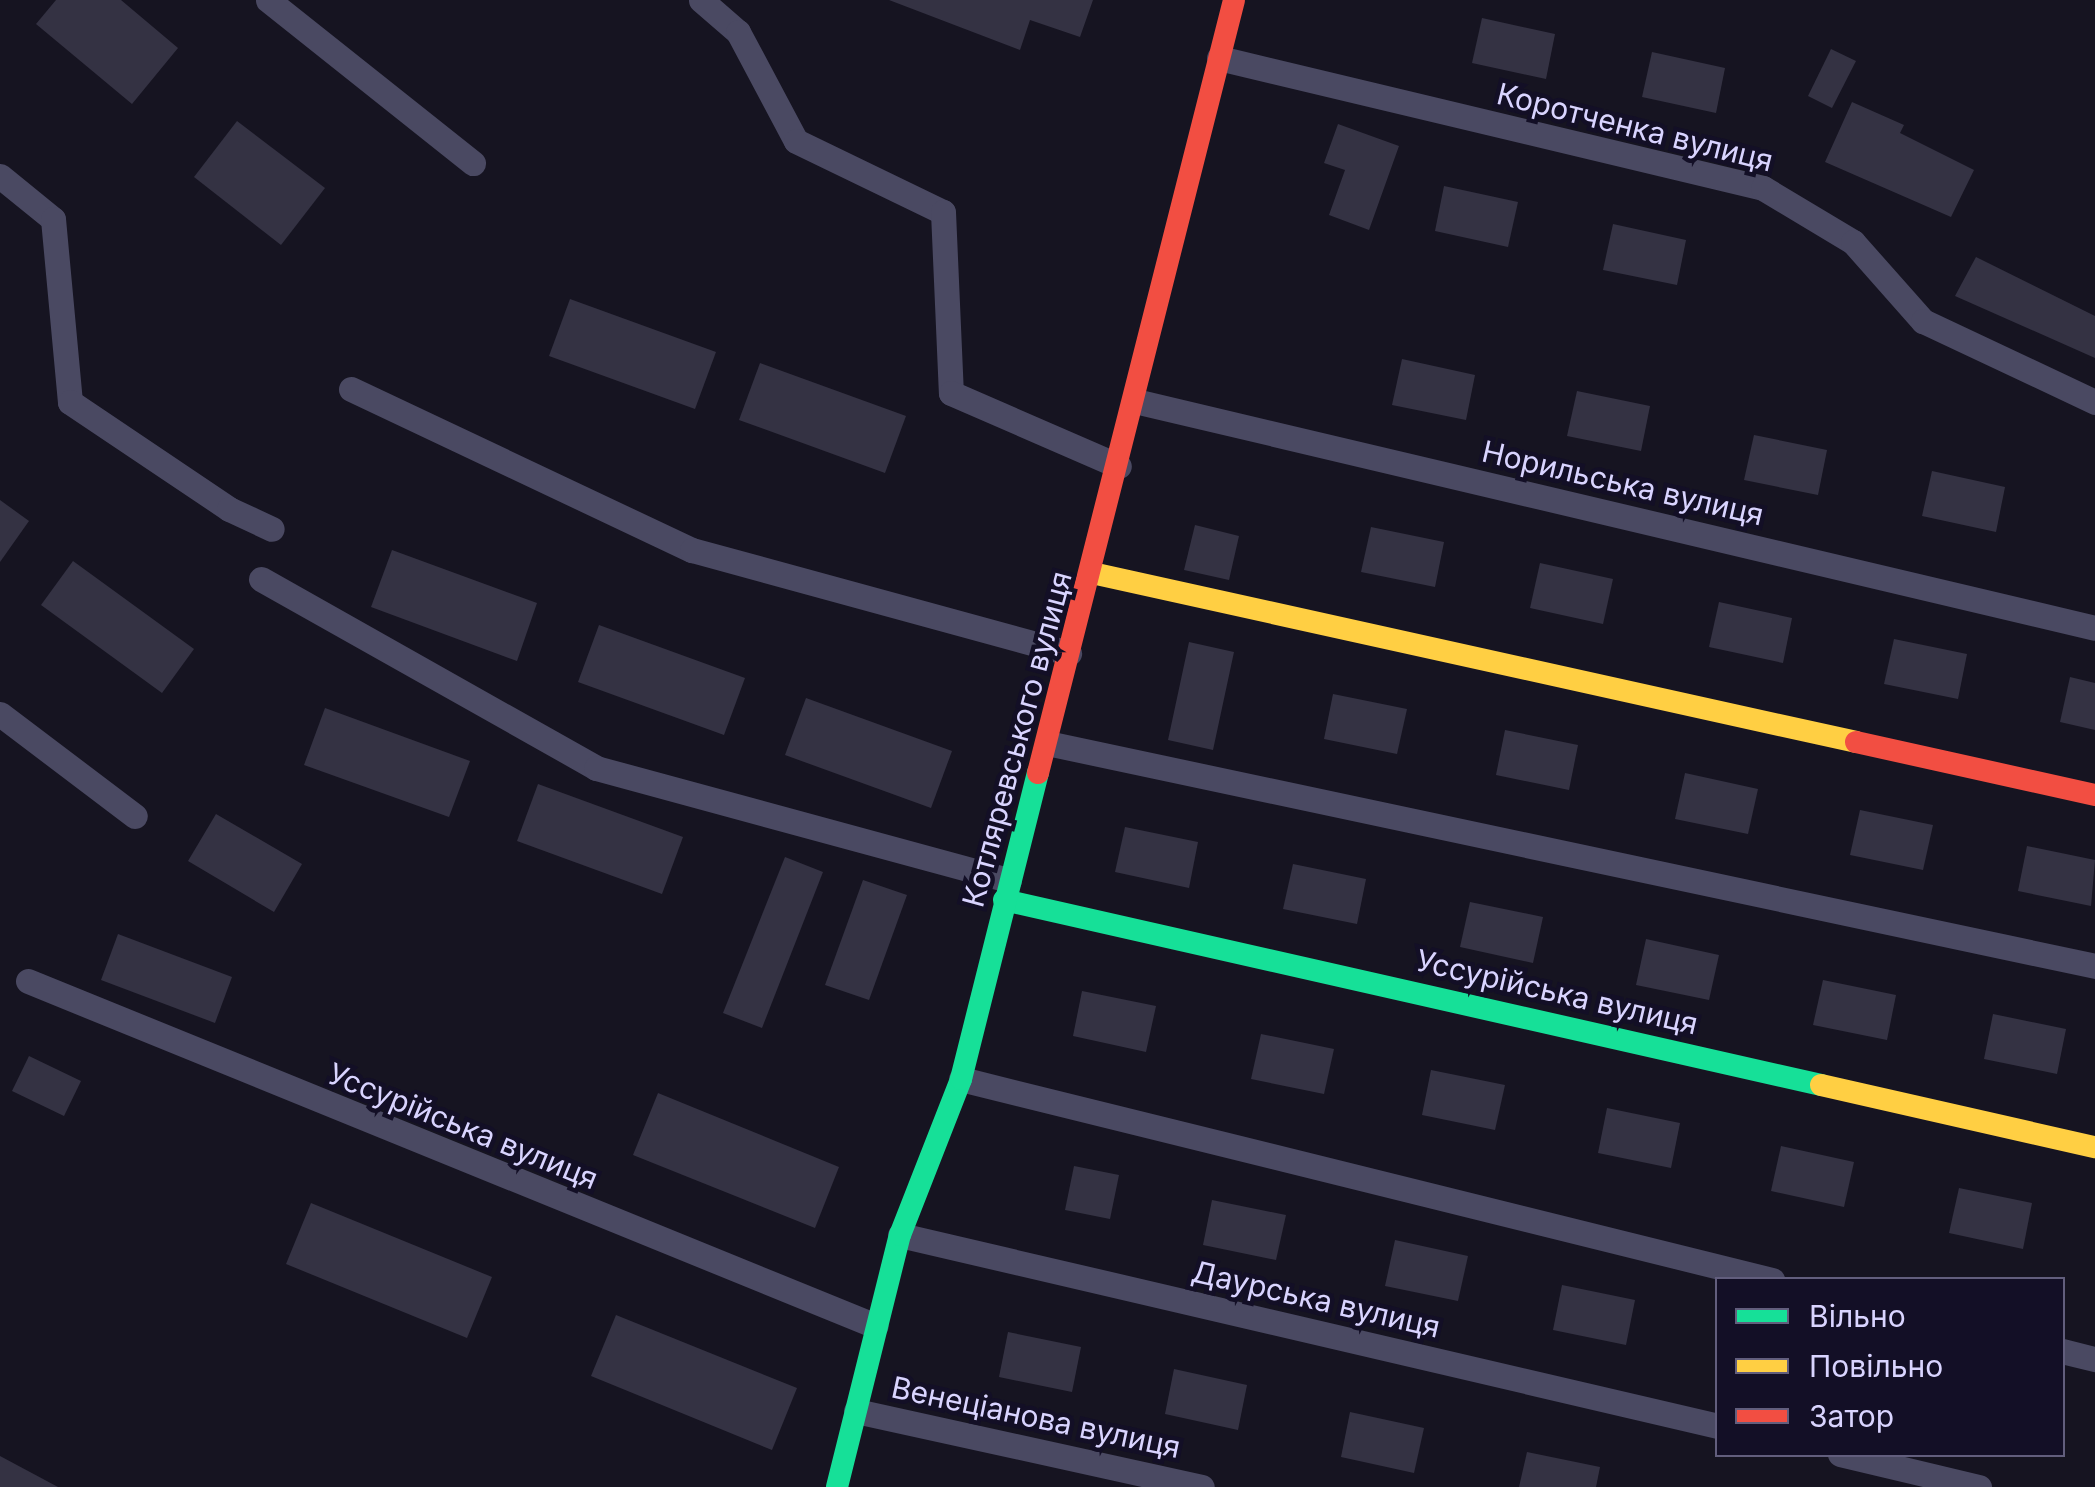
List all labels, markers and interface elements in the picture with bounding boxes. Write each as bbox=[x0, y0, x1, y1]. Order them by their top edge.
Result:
street label: Коротченка вулиця bbox=[1493, 75, 1777, 179]
street label: Норильська вулиця bbox=[1479, 433, 1767, 533]
street label: Котляревського вулиця bbox=[955, 567, 1079, 911]
street label: Уссурійська вулиця bbox=[1413, 942, 1701, 1042]
street label: Уссурійська вулиця bbox=[323, 1055, 603, 1197]
street label: Даурська вулиця bbox=[1188, 1253, 1444, 1345]
legend bbox=[1715, 1277, 2065, 1457]
text: Вільно bbox=[1809, 1298, 1906, 1334]
text: Повільно bbox=[1809, 1348, 1943, 1384]
street label: Венеціанова вулиця bbox=[888, 1369, 1184, 1465]
text: Затор bbox=[1809, 1398, 1894, 1434]

